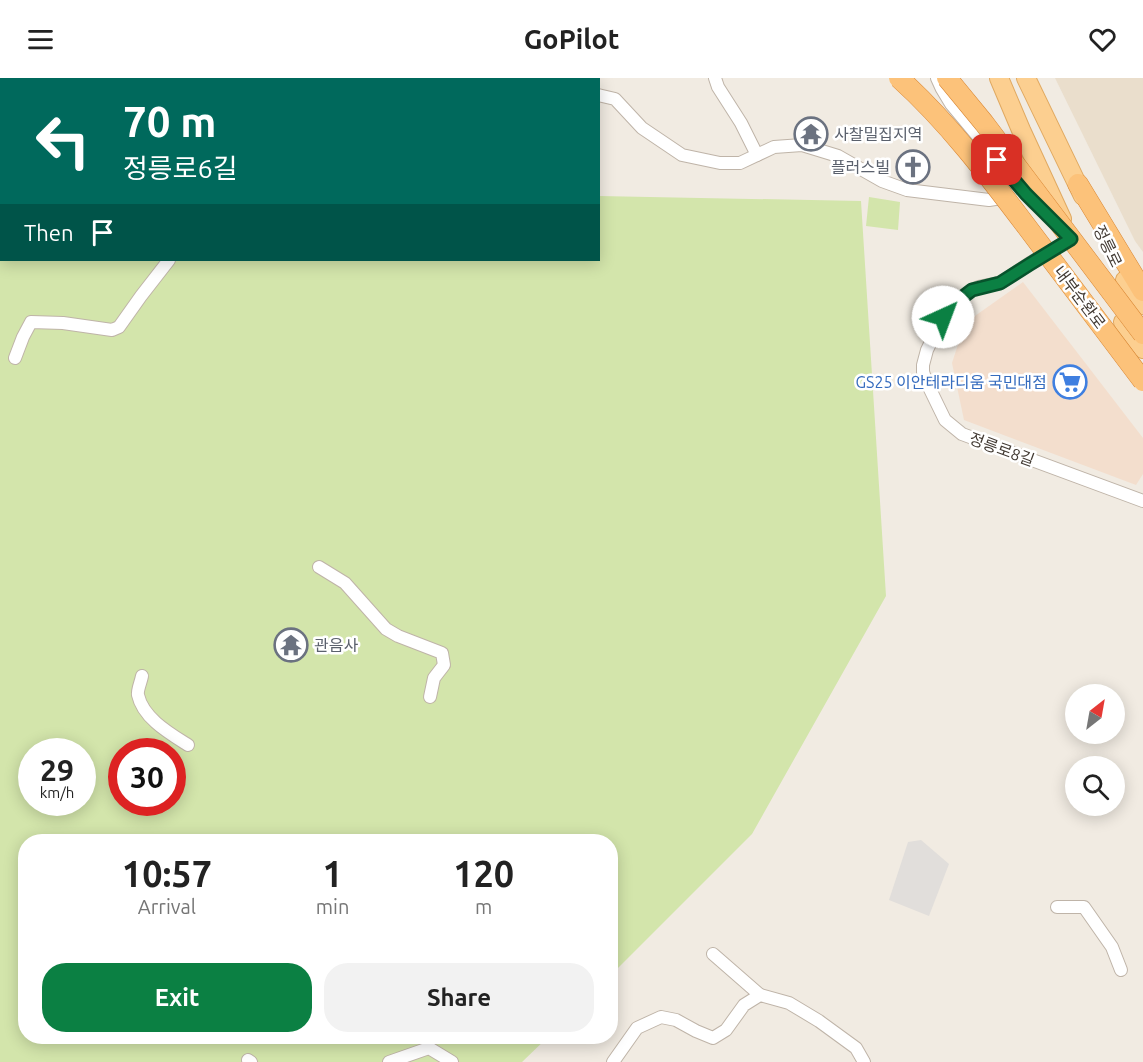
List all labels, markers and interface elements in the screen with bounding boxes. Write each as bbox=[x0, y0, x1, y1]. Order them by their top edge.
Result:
icon: menu bbox=[24, 23, 57, 56]
icon: heart bbox=[1086, 23, 1119, 56]
text: GoPilot bbox=[524, 24, 619, 54]
text: 70 m bbox=[123, 98, 217, 145]
icon: left bbox=[24, 102, 102, 180]
temple icon: 사찰밀집지역 bbox=[793, 116, 829, 152]
place label: 사찰밀집지역 bbox=[834, 125, 922, 143]
pin bbox=[971, 134, 1022, 185]
icon: arrive bbox=[980, 143, 1013, 176]
church icon: 플러스빌 bbox=[895, 149, 931, 185]
text: 정릉로6길 bbox=[123, 153, 238, 183]
place label: 플러스빌 bbox=[831, 158, 890, 176]
icon: arrive bbox=[86, 216, 119, 249]
text: Then bbox=[24, 220, 74, 245]
street label: 정릉로 bbox=[1090, 222, 1126, 270]
street label: 내부순환로 bbox=[1051, 262, 1110, 332]
position arrow bbox=[911, 285, 975, 349]
supermarket icon: GS25 이안테라디움 국민대점 bbox=[1052, 364, 1088, 400]
place label: GS25 이안테라디움 국민대점 bbox=[855, 373, 1047, 391]
street label: 정릉로8길 bbox=[967, 429, 1037, 469]
temple icon: 관음사 bbox=[273, 627, 309, 663]
place label: 관음사 bbox=[314, 636, 358, 654]
north arrow bbox=[1065, 684, 1125, 744]
map controls bbox=[1065, 684, 1125, 816]
speed limit sign: 30 bbox=[108, 738, 186, 816]
text: 29 bbox=[40, 753, 74, 787]
button: search bbox=[1065, 756, 1125, 816]
text: km/h bbox=[40, 784, 74, 801]
text: 10:57 bbox=[122, 853, 212, 894]
text: 1 bbox=[322, 853, 343, 894]
text: 120 bbox=[453, 853, 514, 894]
text: Arrival bbox=[138, 895, 196, 918]
text: min bbox=[316, 895, 349, 918]
text: m bbox=[475, 895, 492, 918]
button: Exit bbox=[42, 963, 312, 1032]
button: Share bbox=[324, 963, 594, 1032]

